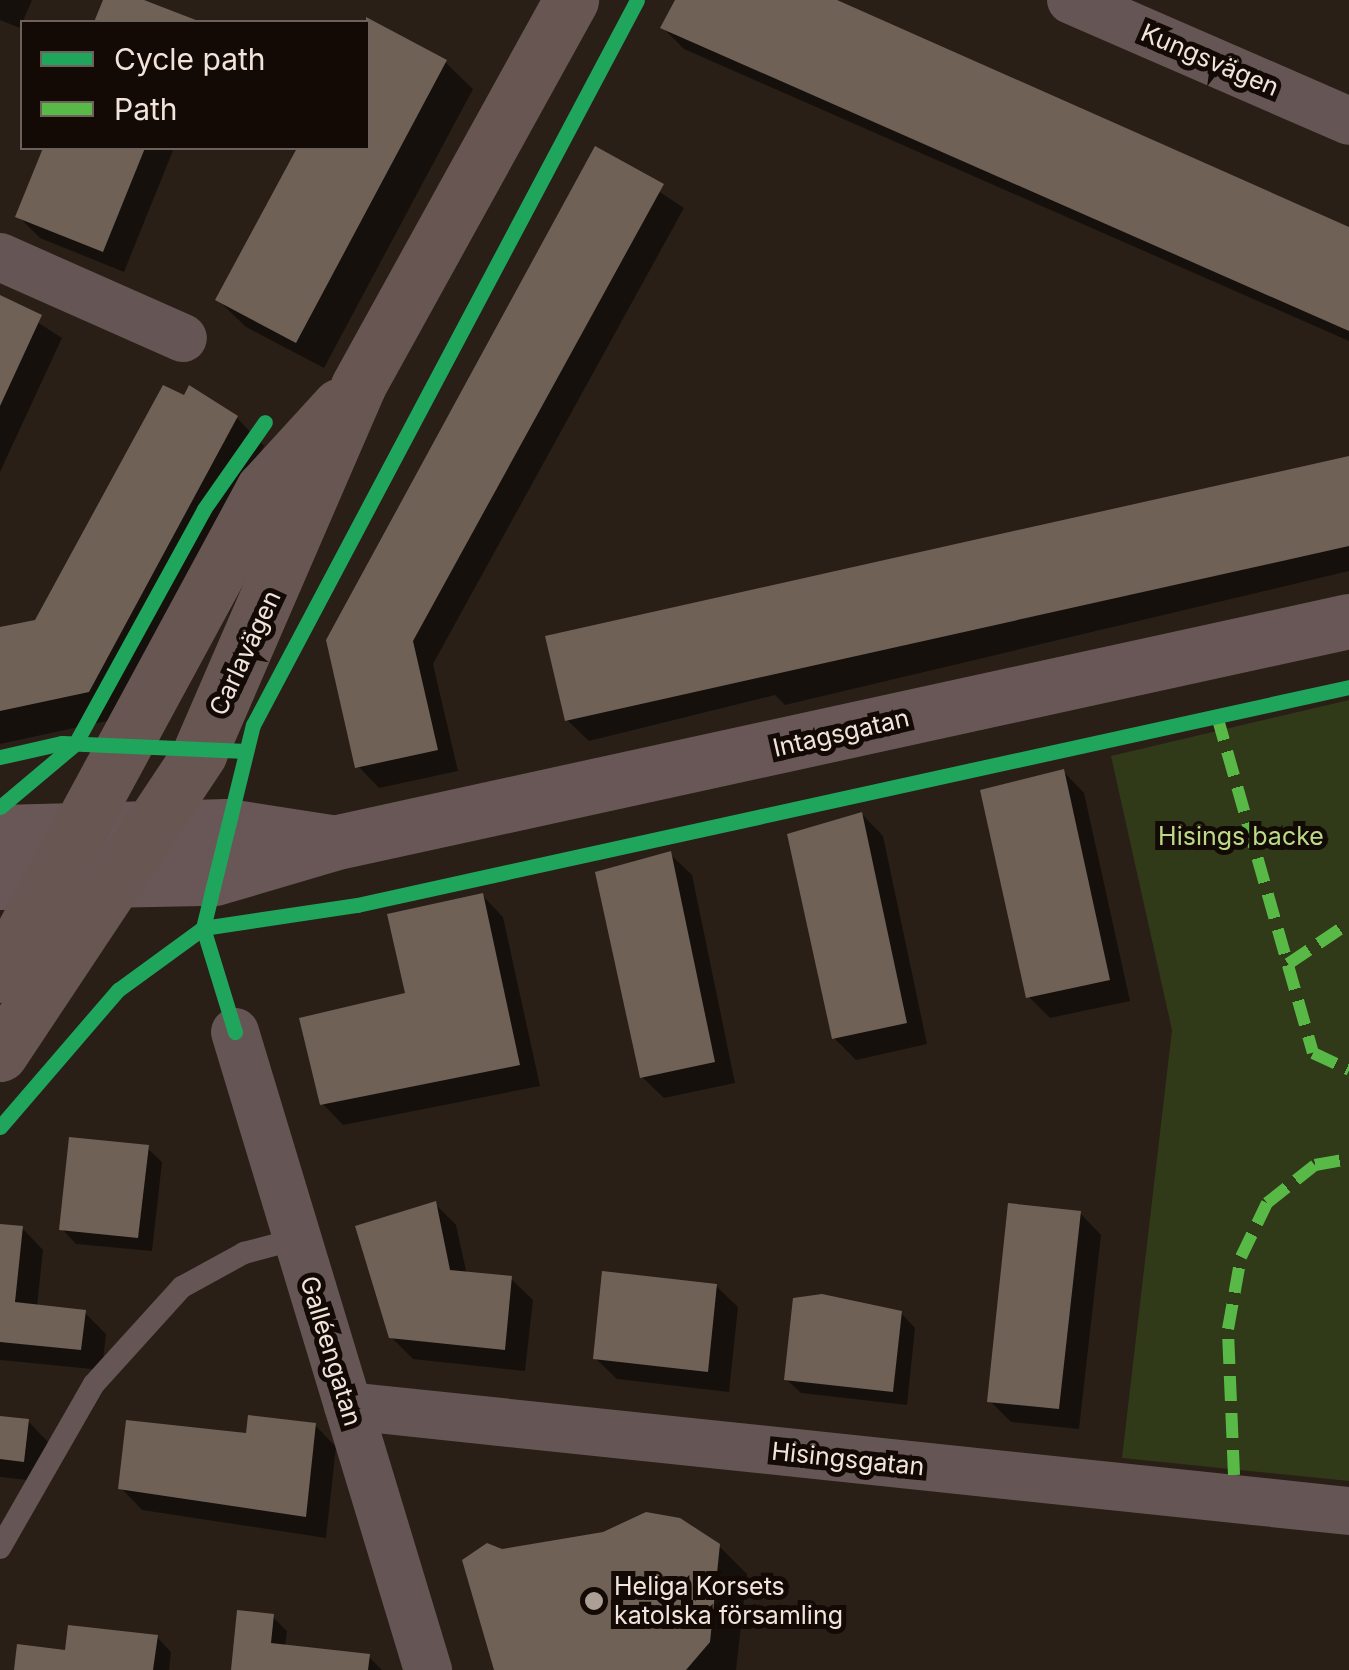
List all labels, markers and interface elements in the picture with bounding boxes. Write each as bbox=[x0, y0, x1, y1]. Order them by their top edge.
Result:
street label: Kungsvägen bbox=[1137, 18, 1283, 102]
legend bbox=[20, 20, 370, 150]
text: Cycle path bbox=[114, 41, 266, 77]
text: Path bbox=[114, 91, 178, 127]
street label: Carlavägen bbox=[203, 586, 287, 720]
street label: Intagsgatan bbox=[770, 703, 912, 763]
park label: Hisings backe bbox=[1158, 821, 1324, 851]
street label: Galléengatan bbox=[294, 1272, 368, 1430]
street label: Hisingsgatan bbox=[770, 1436, 926, 1482]
place label: Heliga Korsets katolska församling bbox=[614, 1572, 843, 1631]
marker: Heliga Korsets katolska församling bbox=[583, 1590, 605, 1612]

